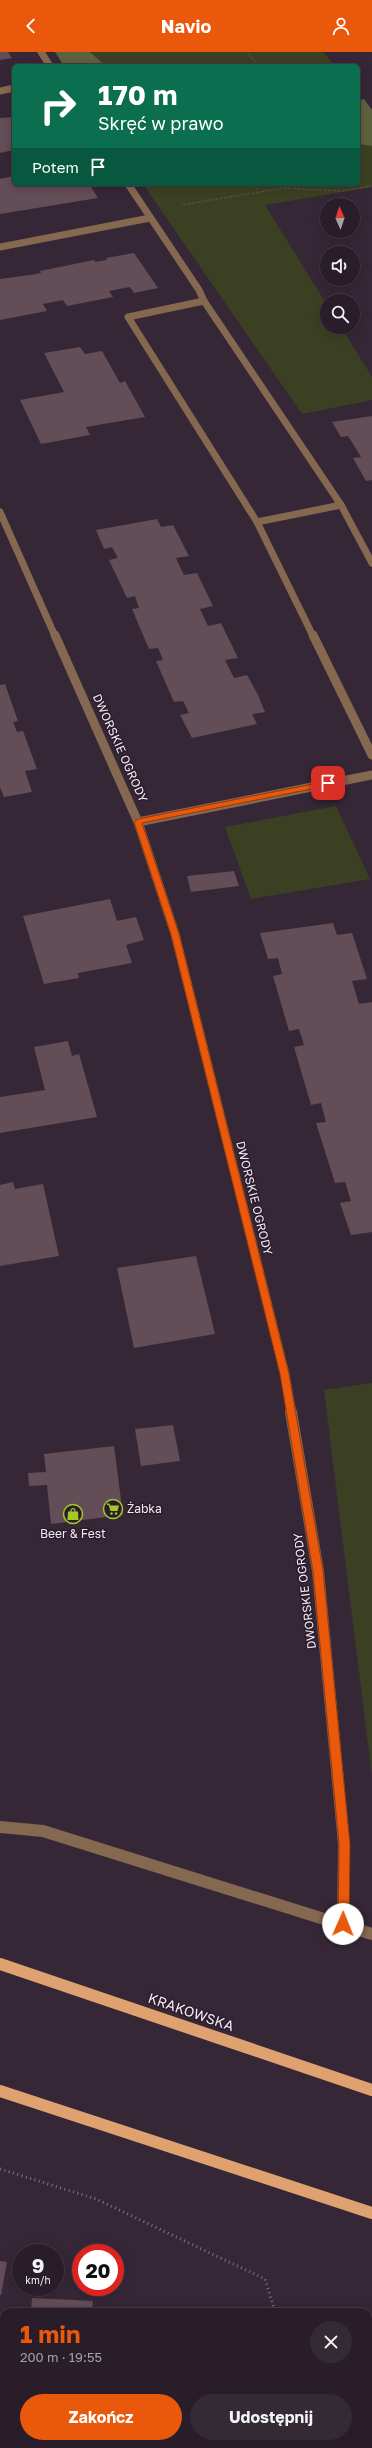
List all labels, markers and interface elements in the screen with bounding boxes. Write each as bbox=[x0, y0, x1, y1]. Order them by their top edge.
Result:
icon: back bbox=[20, 15, 42, 37]
text: Navio bbox=[161, 15, 211, 37]
icon: person bbox=[330, 15, 352, 37]
text: 170 m bbox=[98, 78, 177, 111]
icon: right bbox=[32, 80, 84, 132]
text: Skręć w prawo bbox=[98, 112, 223, 134]
icon: arrive bbox=[87, 156, 109, 178]
text: Potem bbox=[32, 158, 79, 176]
north arrow bbox=[320, 198, 360, 238]
map controls bbox=[320, 198, 360, 334]
button: sound bbox=[320, 246, 360, 286]
button: search bbox=[320, 294, 360, 334]
street label: DWORSKIE OGRODY bbox=[90, 691, 151, 805]
pin bbox=[311, 766, 345, 800]
icon: arrive bbox=[317, 772, 339, 794]
street label: DWORSKIE OGRODY bbox=[233, 1139, 276, 1257]
supermarket icon: Żabka bbox=[102, 1498, 124, 1520]
place label: Żabka bbox=[127, 1501, 162, 1516]
shop icon: Beer & Fest bbox=[62, 1503, 84, 1525]
place label: Beer & Fest bbox=[40, 1526, 106, 1541]
street label: DWORSKIE OGRODY bbox=[290, 1532, 319, 1650]
position arrow bbox=[322, 1903, 364, 1945]
street label: KRAKOWSKA bbox=[146, 1989, 237, 2034]
speed limit sign: 20 bbox=[72, 2244, 124, 2296]
text: 9 bbox=[32, 2253, 44, 2277]
text: km/h bbox=[25, 2274, 51, 2286]
text: 1 min bbox=[20, 2319, 80, 2348]
button: close bbox=[310, 2321, 352, 2363]
text: 200 m · 19:55 bbox=[20, 2349, 102, 2365]
button: Zakończ bbox=[20, 2394, 182, 2440]
button: Udostępnij bbox=[190, 2394, 352, 2440]

